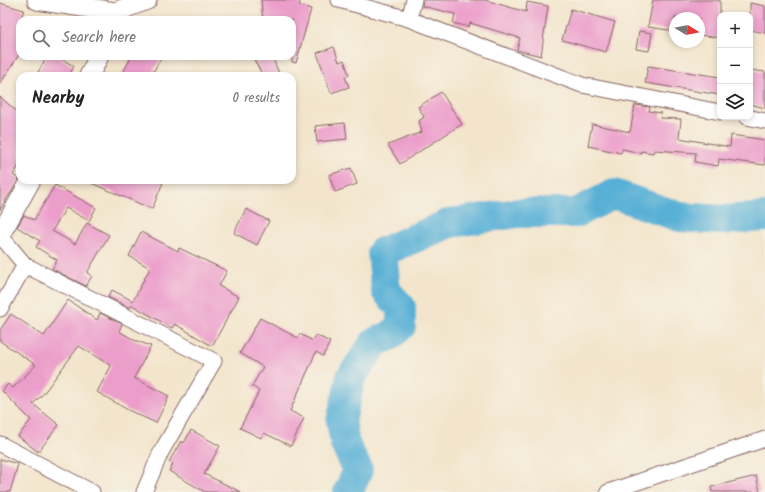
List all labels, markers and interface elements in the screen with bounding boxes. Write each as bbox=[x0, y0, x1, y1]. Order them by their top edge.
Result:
north arrow bbox=[669, 12, 705, 48]
map controls bbox=[717, 12, 753, 120]
button: + bbox=[717, 12, 753, 48]
search box bbox=[16, 16, 296, 60]
text: Search here bbox=[62, 26, 136, 50]
icon: search bbox=[30, 27, 52, 49]
button: − bbox=[717, 48, 753, 84]
button: layers bbox=[717, 84, 753, 120]
text: Nearby bbox=[32, 85, 84, 112]
text: 0 results bbox=[233, 88, 280, 109]

